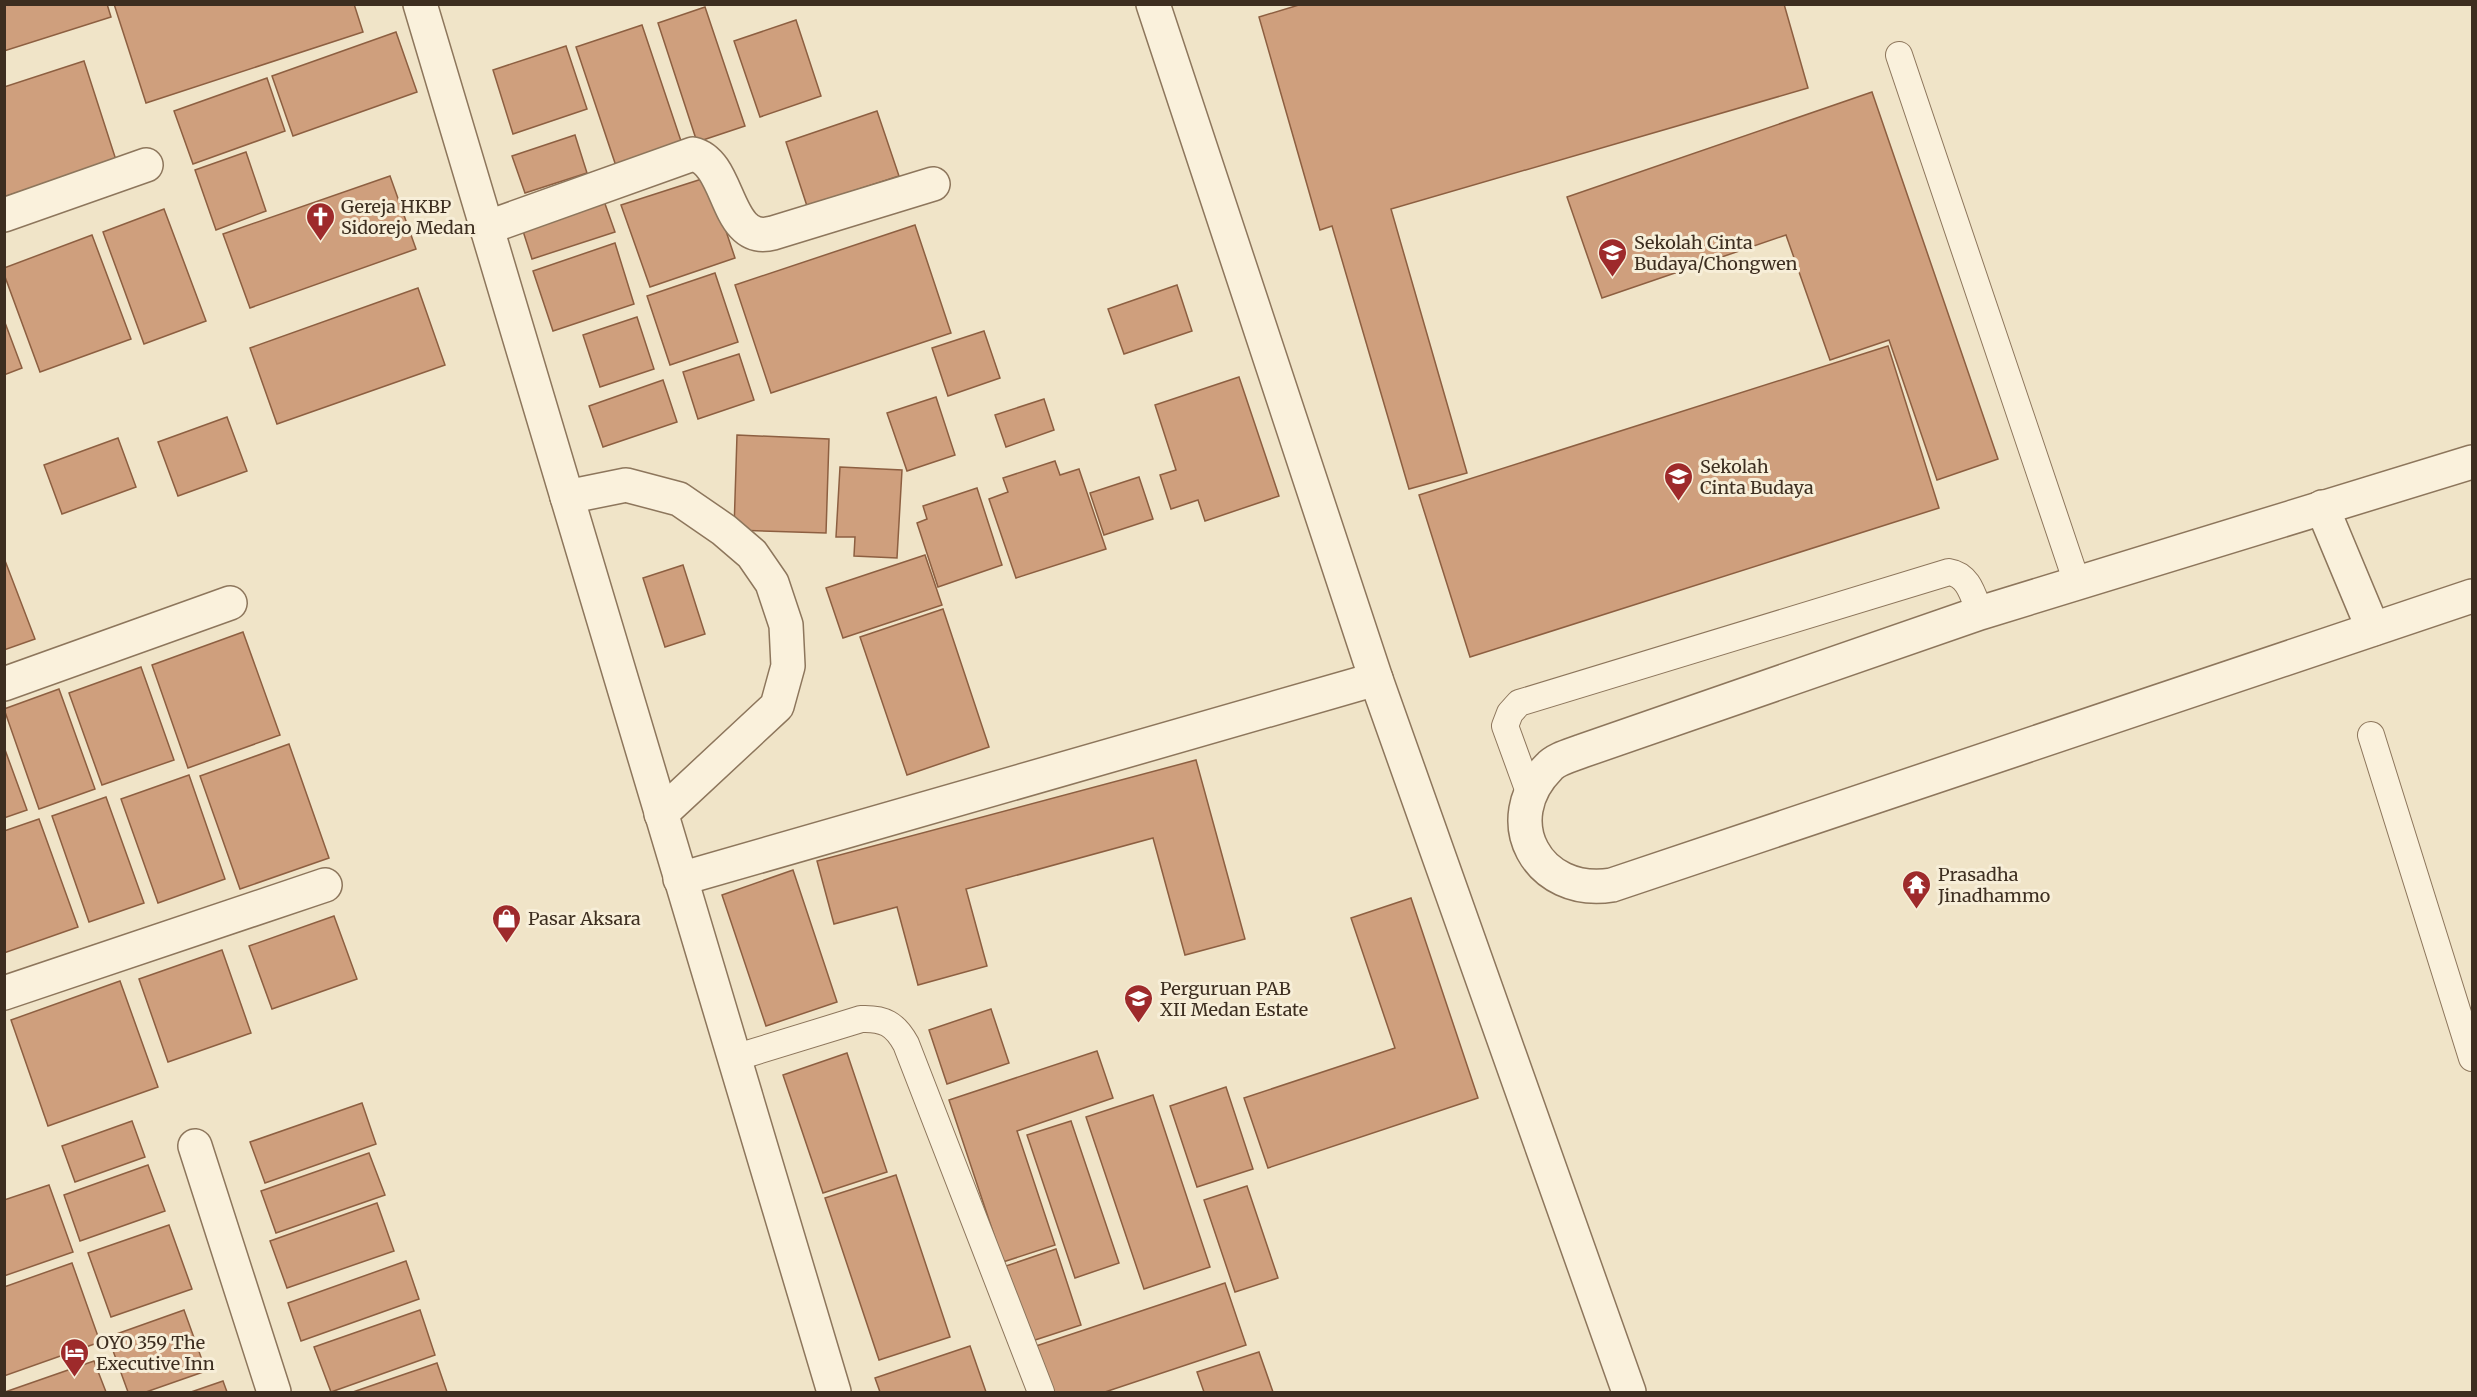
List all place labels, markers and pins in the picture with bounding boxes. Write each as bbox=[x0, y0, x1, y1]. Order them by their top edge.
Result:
place label: Gereja HKBP Sidorejo Medan bbox=[341, 195, 476, 239]
church icon: Gereja HKBP Sidorejo Medan bbox=[304, 200, 336, 242]
place label: Sekolah Cinta Budaya/Chongwen bbox=[1634, 231, 1798, 275]
school or university icon: Sekolah Cinta Budaya/Chongwen bbox=[1597, 236, 1629, 278]
place label: Sekolah Cinta Budaya bbox=[1700, 455, 1814, 499]
school or university icon: Sekolah Cinta Budaya bbox=[1663, 460, 1695, 502]
place label: Prasadha Jinadhammo bbox=[1937, 863, 2050, 907]
temple icon: Prasadha Jinadhammo bbox=[1901, 868, 1933, 910]
shop icon: Pasar Aksara bbox=[491, 902, 523, 944]
place label: Pasar Aksara bbox=[528, 907, 641, 930]
place label: Perguruan PAB XII Medan Estate bbox=[1160, 977, 1308, 1021]
school or university icon: Perguruan PAB XII Medan Estate bbox=[1123, 982, 1155, 1024]
place label: OYO 359 The Executive Inn bbox=[96, 1331, 215, 1375]
hotel icon: OYO 359 The Executive Inn bbox=[59, 1336, 91, 1378]

